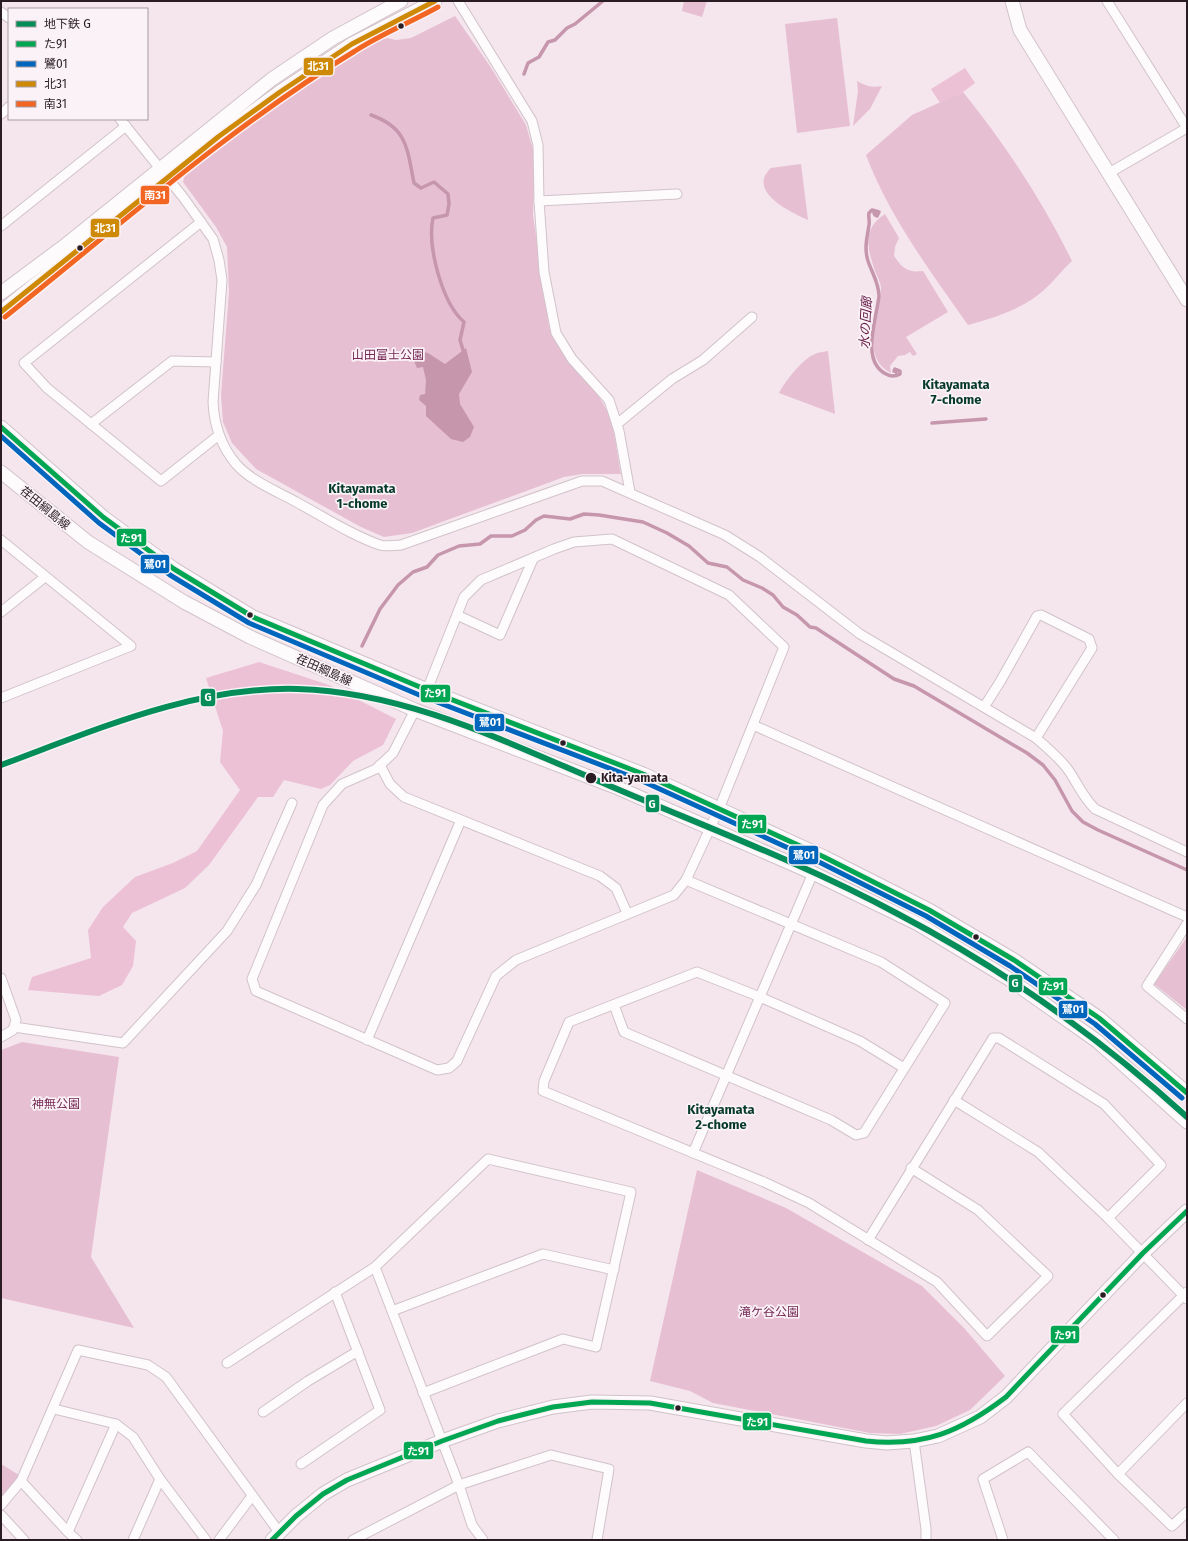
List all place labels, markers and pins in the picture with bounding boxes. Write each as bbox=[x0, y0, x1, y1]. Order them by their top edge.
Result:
unlabelled marker bbox=[396, 21, 406, 31]
unlabelled marker bbox=[75, 243, 85, 253]
unlabelled marker bbox=[245, 610, 255, 620]
unlabelled marker bbox=[558, 738, 568, 748]
marker: Kita-yamata bbox=[584, 771, 598, 785]
place label: Kita-yamata bbox=[601, 771, 668, 785]
unlabelled marker bbox=[971, 932, 981, 942]
unlabelled marker bbox=[1098, 1290, 1108, 1300]
unlabelled marker bbox=[673, 1403, 683, 1413]

